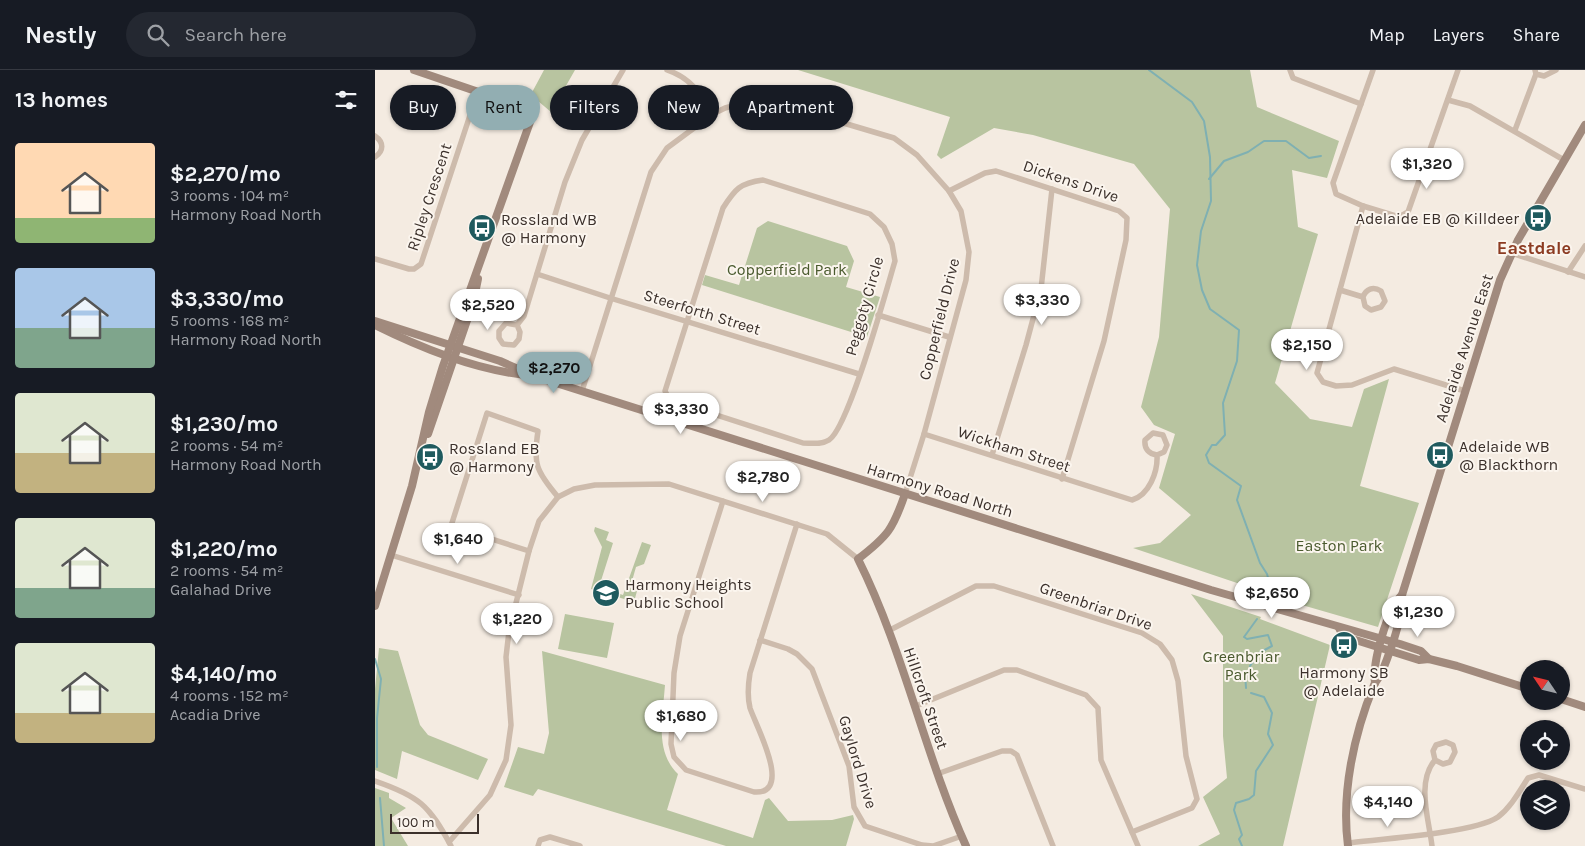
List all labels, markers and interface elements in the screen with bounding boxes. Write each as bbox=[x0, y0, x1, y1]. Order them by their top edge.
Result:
search box bbox=[126, 12, 476, 57]
text: Nestly bbox=[25, 21, 96, 49]
icon: search bbox=[144, 21, 172, 49]
text: Search here bbox=[184, 24, 287, 46]
text: Map bbox=[1369, 24, 1405, 46]
text: Layers bbox=[1433, 24, 1485, 46]
text: Share bbox=[1513, 24, 1560, 46]
chip: Buy bbox=[390, 85, 456, 130]
chip: Rent bbox=[466, 85, 540, 130]
chip: Filters bbox=[550, 85, 638, 130]
chip: New bbox=[648, 85, 719, 130]
chip: Apartment bbox=[729, 85, 853, 130]
icon: filters bbox=[332, 86, 360, 114]
text: 13 homes bbox=[15, 88, 108, 112]
street label: Ripley Crescent bbox=[403, 141, 455, 253]
pin: $1,320 bbox=[1386, 148, 1468, 190]
text: $1,320 bbox=[1402, 154, 1452, 173]
street label: Dickens Drive bbox=[1021, 156, 1121, 206]
text: $2,270/mo bbox=[170, 162, 281, 186]
icon: home bbox=[55, 163, 115, 223]
text: 3 rooms · 104 m² bbox=[170, 186, 289, 205]
bus stop icon: Adelaide EB @ Killdeer bbox=[1523, 203, 1553, 233]
text: Harmony Road North bbox=[170, 205, 322, 224]
place label: Adelaide EB @ Killdeer bbox=[1356, 209, 1519, 228]
place label: Rossland WB @ Harmony bbox=[501, 210, 597, 247]
bus stop icon: Rossland WB @ Harmony bbox=[467, 213, 497, 243]
district label: Eastdale bbox=[1497, 237, 1571, 259]
street label: Peggoty Circle bbox=[841, 254, 887, 358]
street label: Copperfield Drive bbox=[915, 256, 963, 382]
park label: Copperfield Park bbox=[727, 260, 847, 279]
street label: Adelaide Avenue East bbox=[1431, 271, 1497, 425]
pin: $3,330 bbox=[1001, 284, 1083, 326]
street label: Steerforth Street bbox=[641, 285, 763, 339]
text: $3,330/mo bbox=[170, 287, 284, 311]
icon: home bbox=[55, 288, 115, 348]
pin: $2,520 bbox=[447, 288, 529, 331]
text: $3,330 bbox=[1014, 290, 1070, 309]
text: $2,520 bbox=[461, 295, 515, 314]
text: 5 rooms · 168 m² bbox=[170, 311, 289, 330]
pin: $2,150 bbox=[1266, 328, 1348, 371]
text: Harmony Road North bbox=[170, 330, 322, 349]
text: $2,150 bbox=[1282, 335, 1332, 354]
pin: $2,270 bbox=[513, 352, 595, 394]
text: $2,270 bbox=[528, 358, 580, 377]
pin: $3,330 bbox=[640, 392, 722, 435]
text: $3,330 bbox=[653, 399, 709, 418]
text: $1,230/mo bbox=[170, 412, 278, 436]
icon: home bbox=[55, 413, 115, 473]
street label: Wickham Street bbox=[955, 422, 1073, 476]
text: 2 rooms · 54 m² bbox=[170, 436, 283, 455]
place label: Adelaide WB @ Blackthorn bbox=[1459, 437, 1558, 474]
place label: Rossland EB @ Harmony bbox=[449, 439, 540, 476]
bus stop icon: Adelaide WB @ Blackthorn bbox=[1425, 440, 1455, 470]
bus stop icon: Rossland EB @ Harmony bbox=[415, 442, 445, 472]
text: Harmony Road North bbox=[170, 455, 322, 474]
street label: Harmony Road North bbox=[865, 459, 1015, 521]
pin: $2,780 bbox=[722, 460, 804, 503]
text: $2,780 bbox=[736, 467, 790, 486]
pin: $1,640 bbox=[417, 522, 499, 565]
text: $1,640 bbox=[433, 529, 483, 548]
park label: Easton Park bbox=[1296, 536, 1382, 555]
text: $1,220/mo bbox=[170, 537, 278, 561]
icon: home bbox=[55, 538, 115, 598]
text: 2 rooms · 54 m² bbox=[170, 561, 283, 580]
place label: Harmony Heights Public School bbox=[625, 575, 752, 612]
pin: $2,650 bbox=[1231, 576, 1313, 619]
school or university icon: Harmony Heights Public School bbox=[591, 578, 621, 608]
street label: Greenbriar Drive bbox=[1037, 578, 1155, 634]
text: Galahad Drive bbox=[170, 580, 272, 599]
text: $2,650 bbox=[1245, 583, 1299, 602]
pin: $1,230 bbox=[1377, 596, 1459, 638]
pin: $1,220 bbox=[476, 602, 558, 645]
text: $1,230 bbox=[1393, 602, 1443, 621]
text: $1,220 bbox=[492, 609, 542, 628]
bus stop icon: Harmony SB @ Adelaide bbox=[1329, 630, 1359, 660]
street label: Hillcroft Street bbox=[900, 645, 952, 751]
park label: Greenbriar Park bbox=[1203, 647, 1280, 684]
north arrow bbox=[1520, 660, 1570, 710]
map controls bbox=[1520, 660, 1570, 830]
text: $4,140/mo bbox=[170, 662, 277, 686]
icon: home bbox=[55, 663, 115, 723]
place label: Harmony SB @ Adelaide bbox=[1299, 663, 1389, 700]
text: 4 rooms · 152 m² bbox=[170, 686, 289, 705]
pin: $1,680 bbox=[640, 700, 722, 742]
text: Acadia Drive bbox=[170, 705, 260, 724]
text: $1,680 bbox=[656, 706, 706, 725]
street label: Gaylord Drive bbox=[835, 713, 881, 811]
button: locate bbox=[1520, 720, 1570, 770]
button: layers bbox=[1520, 780, 1570, 830]
pin: $4,140 bbox=[1347, 786, 1429, 828]
text: $4,140 bbox=[1363, 792, 1413, 811]
scale bar bbox=[390, 811, 479, 834]
text: 100 m bbox=[397, 814, 435, 831]

